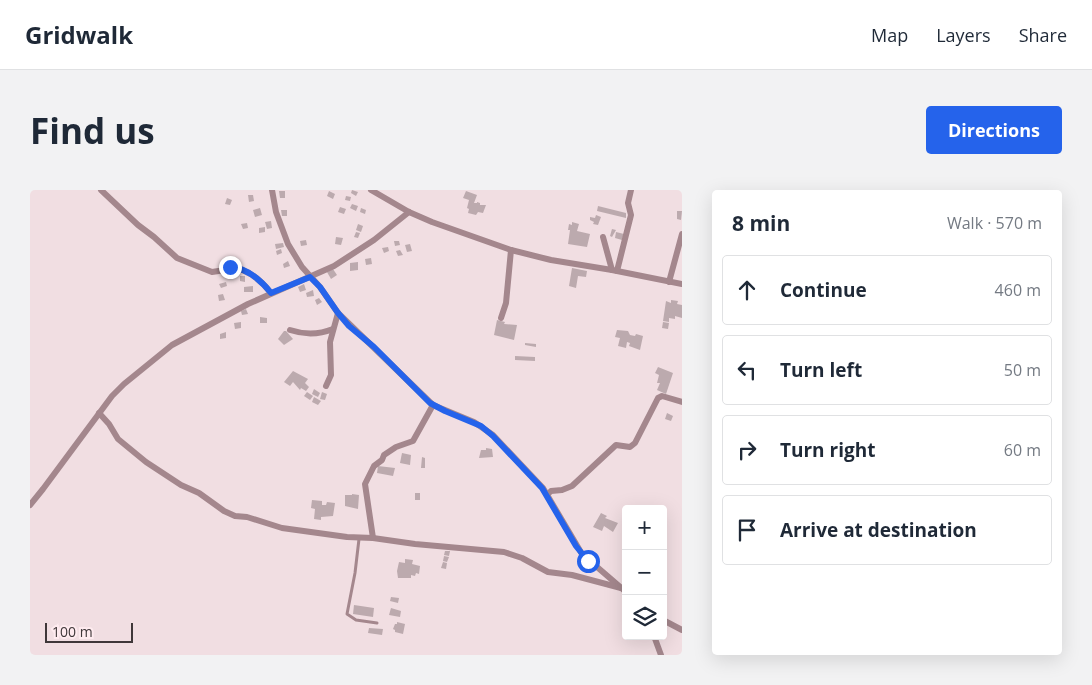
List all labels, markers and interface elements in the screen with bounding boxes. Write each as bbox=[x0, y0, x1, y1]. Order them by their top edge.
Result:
text: Gridwalk bbox=[25, 18, 133, 51]
text: Map bbox=[871, 23, 908, 47]
text: Layers bbox=[936, 23, 991, 47]
text: Share bbox=[1019, 23, 1067, 47]
button: Directions bbox=[926, 106, 1062, 154]
text: Find us bbox=[30, 107, 155, 154]
text: 8 min bbox=[732, 209, 790, 237]
text: Walk · 570 m bbox=[947, 212, 1042, 234]
route end bbox=[219, 256, 242, 279]
icon: ahead bbox=[733, 276, 761, 304]
text: Continue bbox=[780, 277, 867, 303]
text: 460 m bbox=[995, 279, 1041, 301]
icon: left bbox=[733, 356, 761, 384]
text: Turn left bbox=[780, 357, 862, 383]
text: 50 m bbox=[1004, 359, 1041, 381]
icon: right bbox=[733, 436, 761, 464]
text: Turn right bbox=[780, 437, 875, 463]
text: 60 m bbox=[1004, 439, 1041, 461]
map controls bbox=[622, 505, 667, 640]
button: + bbox=[622, 505, 667, 550]
icon: arrive bbox=[733, 516, 761, 544]
text: Arrive at destination bbox=[780, 517, 977, 543]
route start bbox=[577, 550, 600, 573]
button: − bbox=[622, 550, 667, 595]
button: layers bbox=[622, 595, 667, 640]
scale bar bbox=[45, 620, 132, 643]
text: 100 m bbox=[52, 622, 93, 641]

